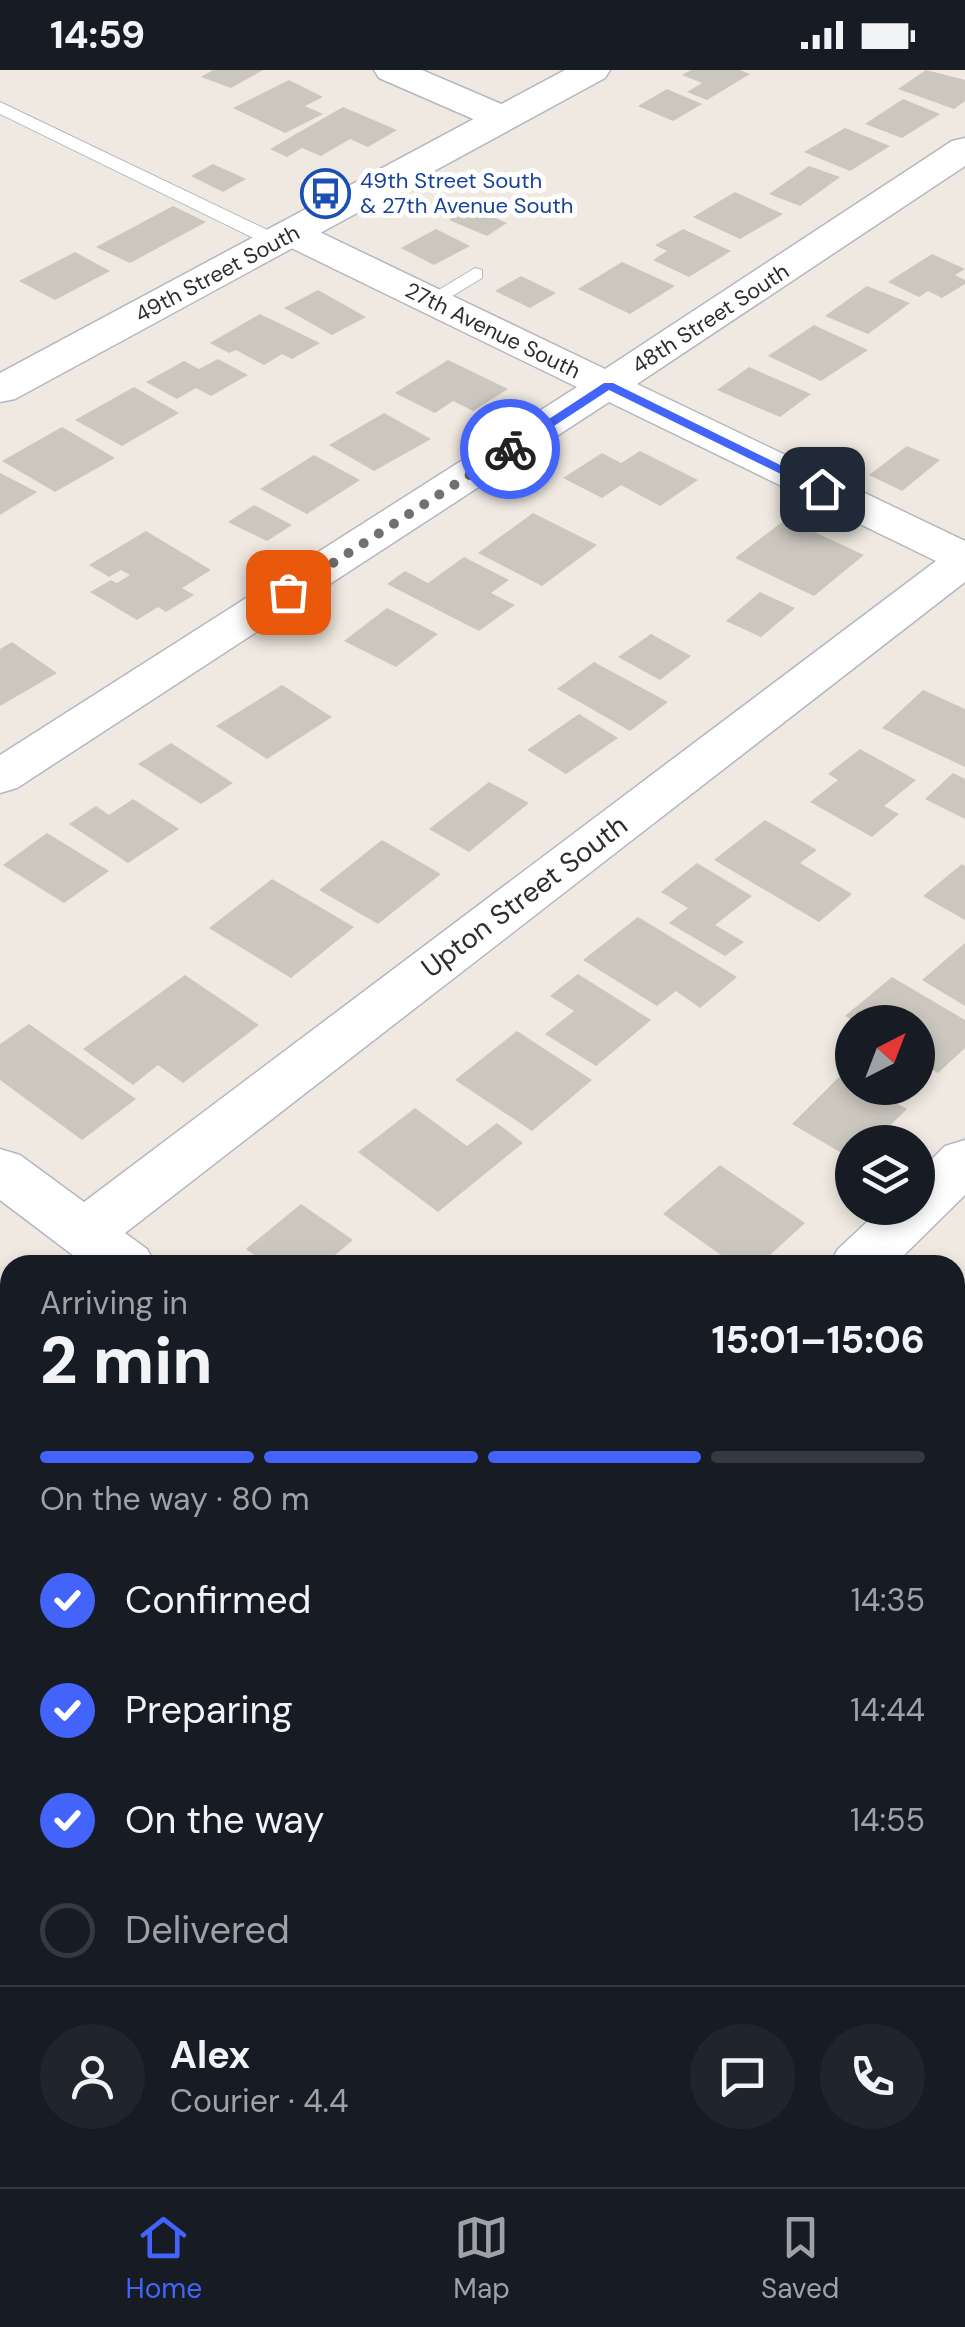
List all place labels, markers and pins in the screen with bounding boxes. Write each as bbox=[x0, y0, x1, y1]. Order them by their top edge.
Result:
place label: 49th Street South & 27th Avenue South bbox=[360, 166, 573, 220]
bus stop icon: 49th Street South & 27th Avenue South bbox=[299, 167, 351, 219]
pin bbox=[780, 447, 865, 532]
pin bbox=[246, 550, 331, 635]

